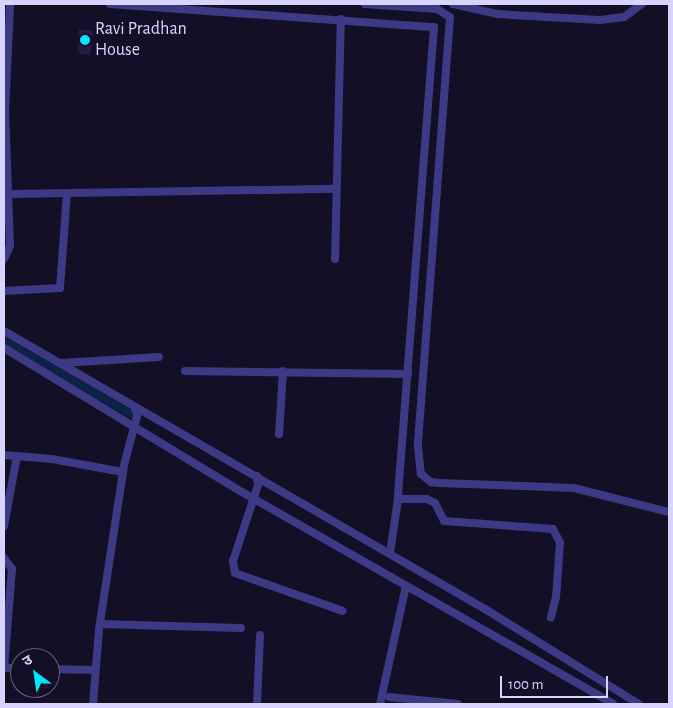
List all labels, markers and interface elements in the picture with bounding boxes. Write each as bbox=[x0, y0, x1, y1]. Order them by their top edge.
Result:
place label: Ravi Pradhan House bbox=[95, 19, 187, 62]
marker: Ravi Pradhan House bbox=[79, 34, 91, 46]
north arrow bbox=[10, 648, 60, 698]
text: उ bbox=[21, 653, 35, 669]
scale bar bbox=[503, 666, 610, 698]
text: 100 m bbox=[508, 677, 543, 692]

